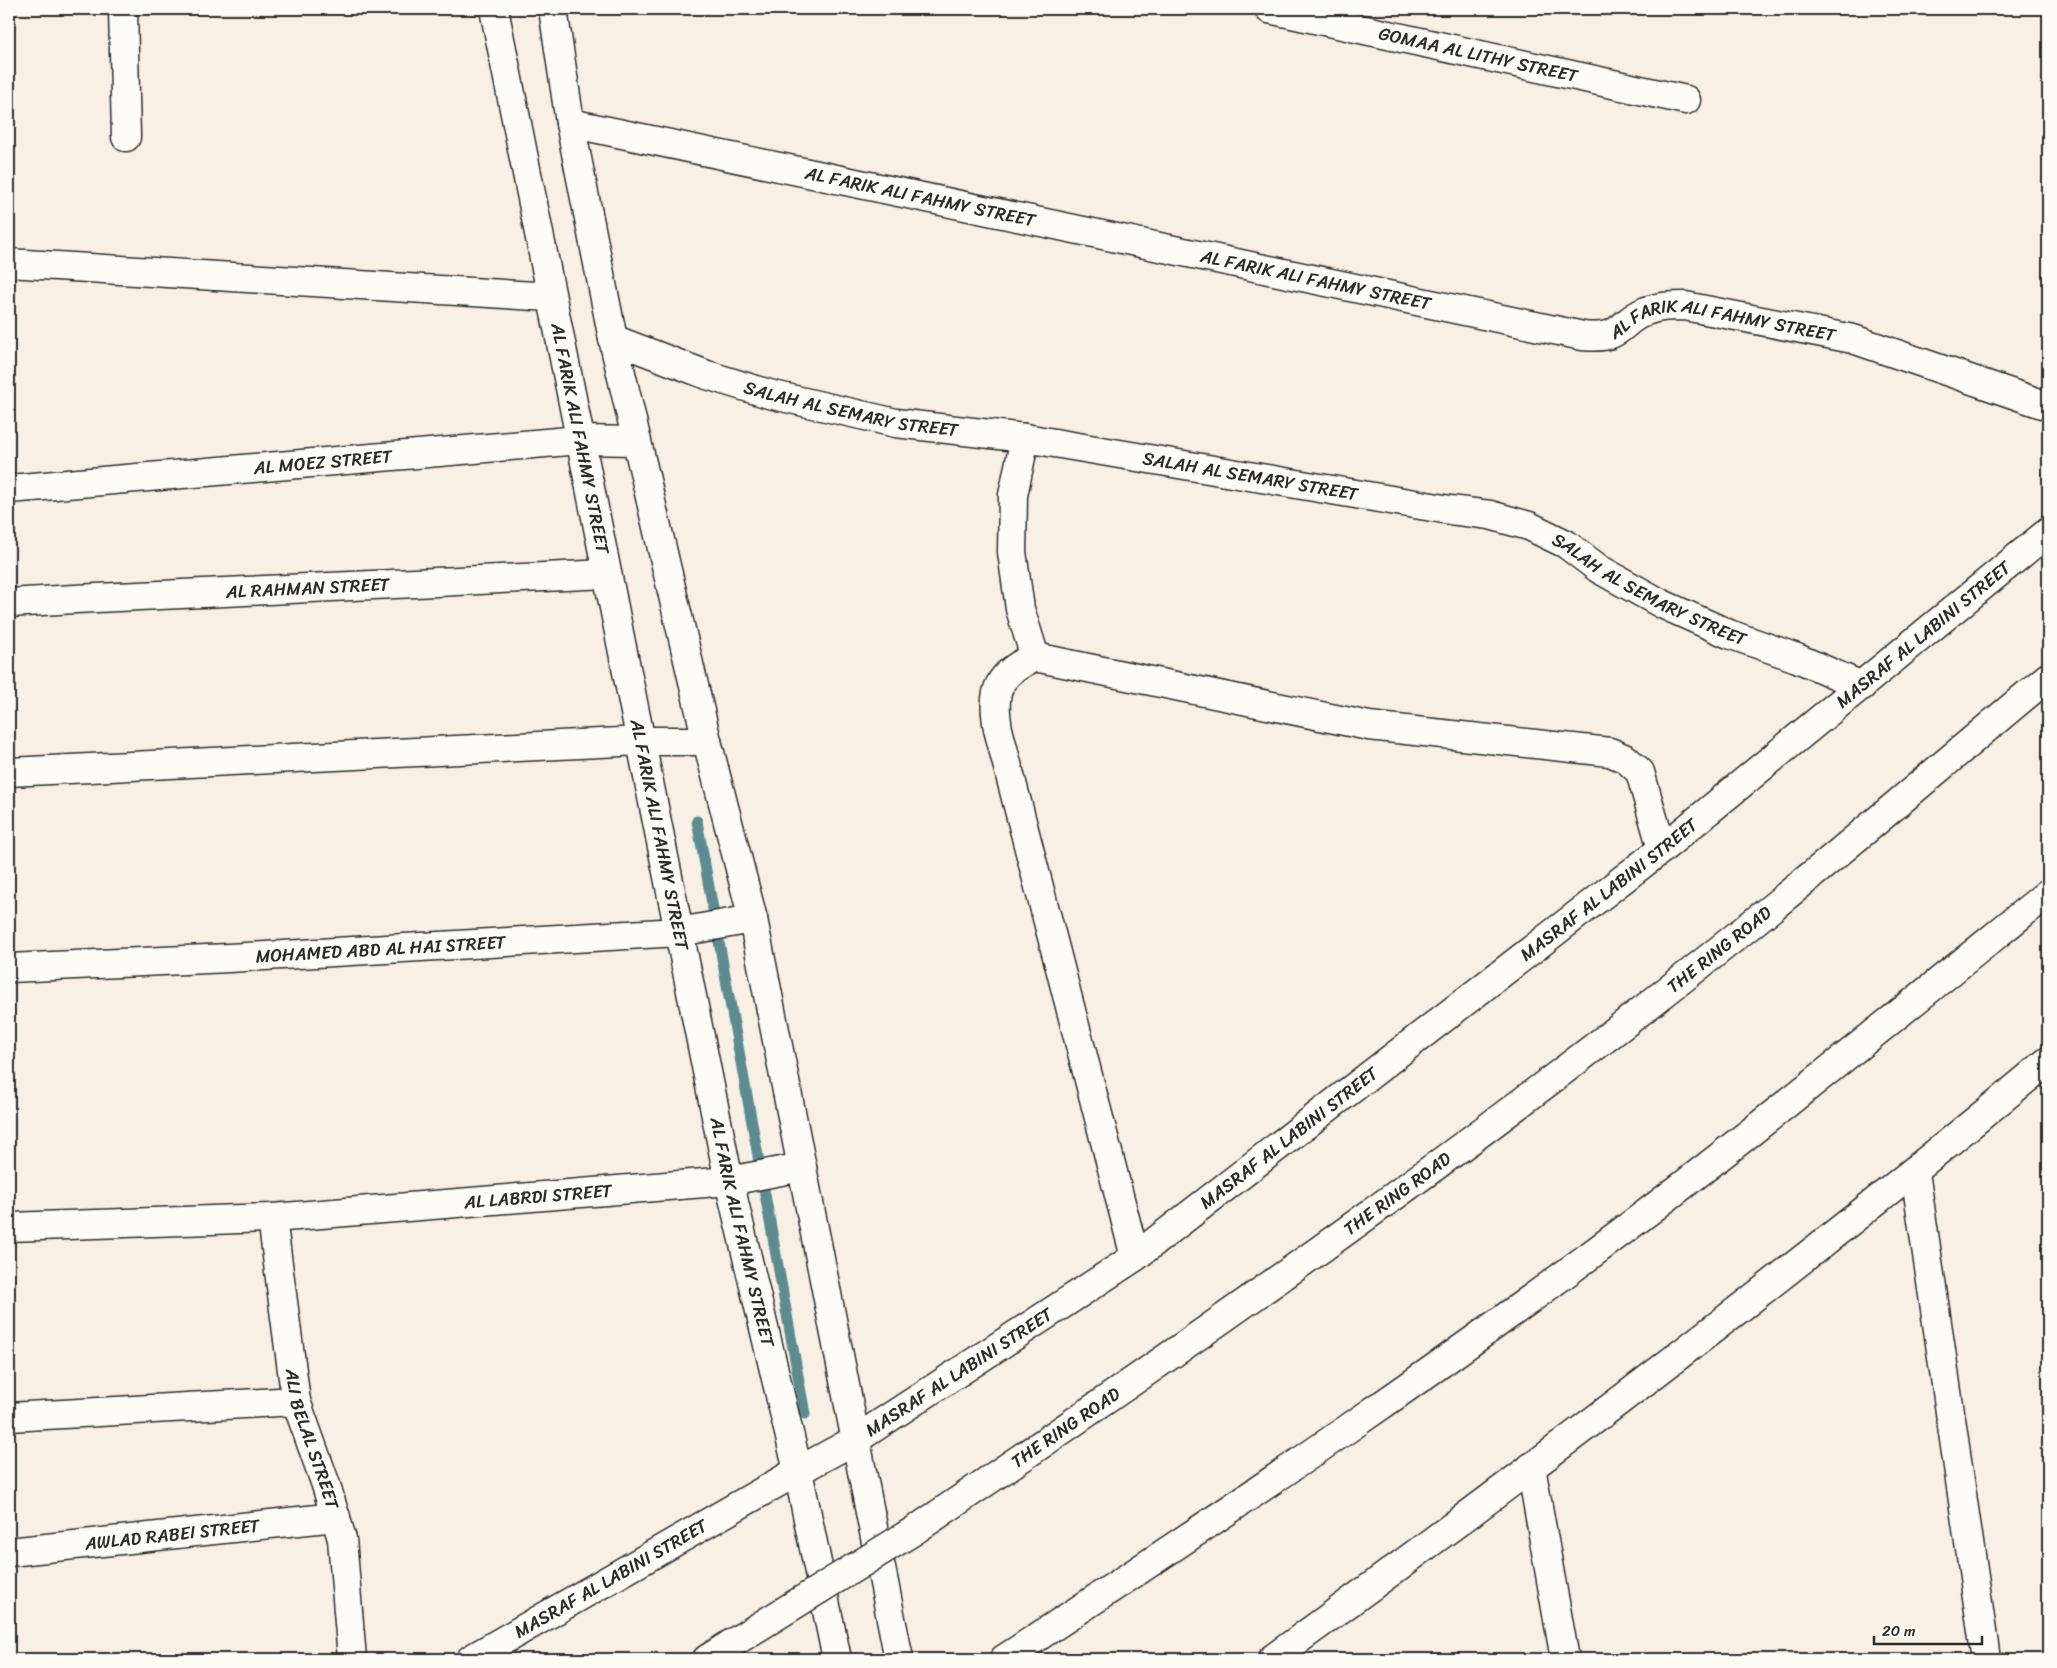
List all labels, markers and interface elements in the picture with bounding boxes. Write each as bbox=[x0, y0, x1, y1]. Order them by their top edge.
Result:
street label: GOMAA AL LITHY STREET bbox=[1376, 17, 1582, 92]
street label: AL FARIK ALI FAHMY STREET bbox=[801, 157, 1039, 237]
street label: AL FARIK ALI FAHMY STREET bbox=[1197, 240, 1435, 320]
text: AL FARIK ALI FAHMY STREET bbox=[1602, 290, 1839, 351]
street label: AL FARIK ALI FAHMY STREET bbox=[541, 319, 619, 558]
street label: AL FARIK ALI FAHMY STREET bbox=[1608, 326, 1840, 348]
street label: SALAH AL SEMARY STREET bbox=[740, 371, 961, 446]
street label: AL MOEZ STREET bbox=[251, 440, 394, 484]
street label: SALAH AL SEMARY STREET bbox=[1140, 442, 1361, 510]
street label: SALAH AL SEMARY STREET bbox=[1547, 524, 1752, 655]
street label: MASRAF AL LABINI STREET bbox=[1828, 552, 2019, 716]
street label: AL RAHMAN STREET bbox=[224, 568, 391, 608]
street label: AL FARIK ALI FAHMY STREET bbox=[621, 715, 698, 954]
street label: MASRAF AL LABINI STREET bbox=[1513, 809, 1706, 970]
street label: THE RING ROAD bbox=[1660, 897, 1779, 1002]
street label: MOHAMED ABD AL HAI STREET bbox=[255, 926, 507, 972]
street label: MASRAF AL LABINI STREET bbox=[1192, 1058, 1386, 1218]
street label: AL FARIK ALI FAHMY STREET bbox=[700, 1114, 784, 1351]
street label: THE RING ROAD bbox=[1337, 1143, 1458, 1244]
street label: AL LABRDI STREET bbox=[462, 1174, 614, 1218]
street label: MASRAF AL LABINI STREET bbox=[858, 1298, 1060, 1445]
street label: ALI BELAL STREET bbox=[276, 1366, 349, 1514]
street label: THE RING ROAD bbox=[1004, 1378, 1127, 1477]
street label: AWLAD RABEI STREET bbox=[82, 1509, 262, 1560]
street label: MASRAF AL LABINI STREET bbox=[508, 1510, 714, 1647]
scale bar bbox=[1874, 1613, 1982, 1645]
text: 20 m bbox=[1882, 1618, 1916, 1644]

